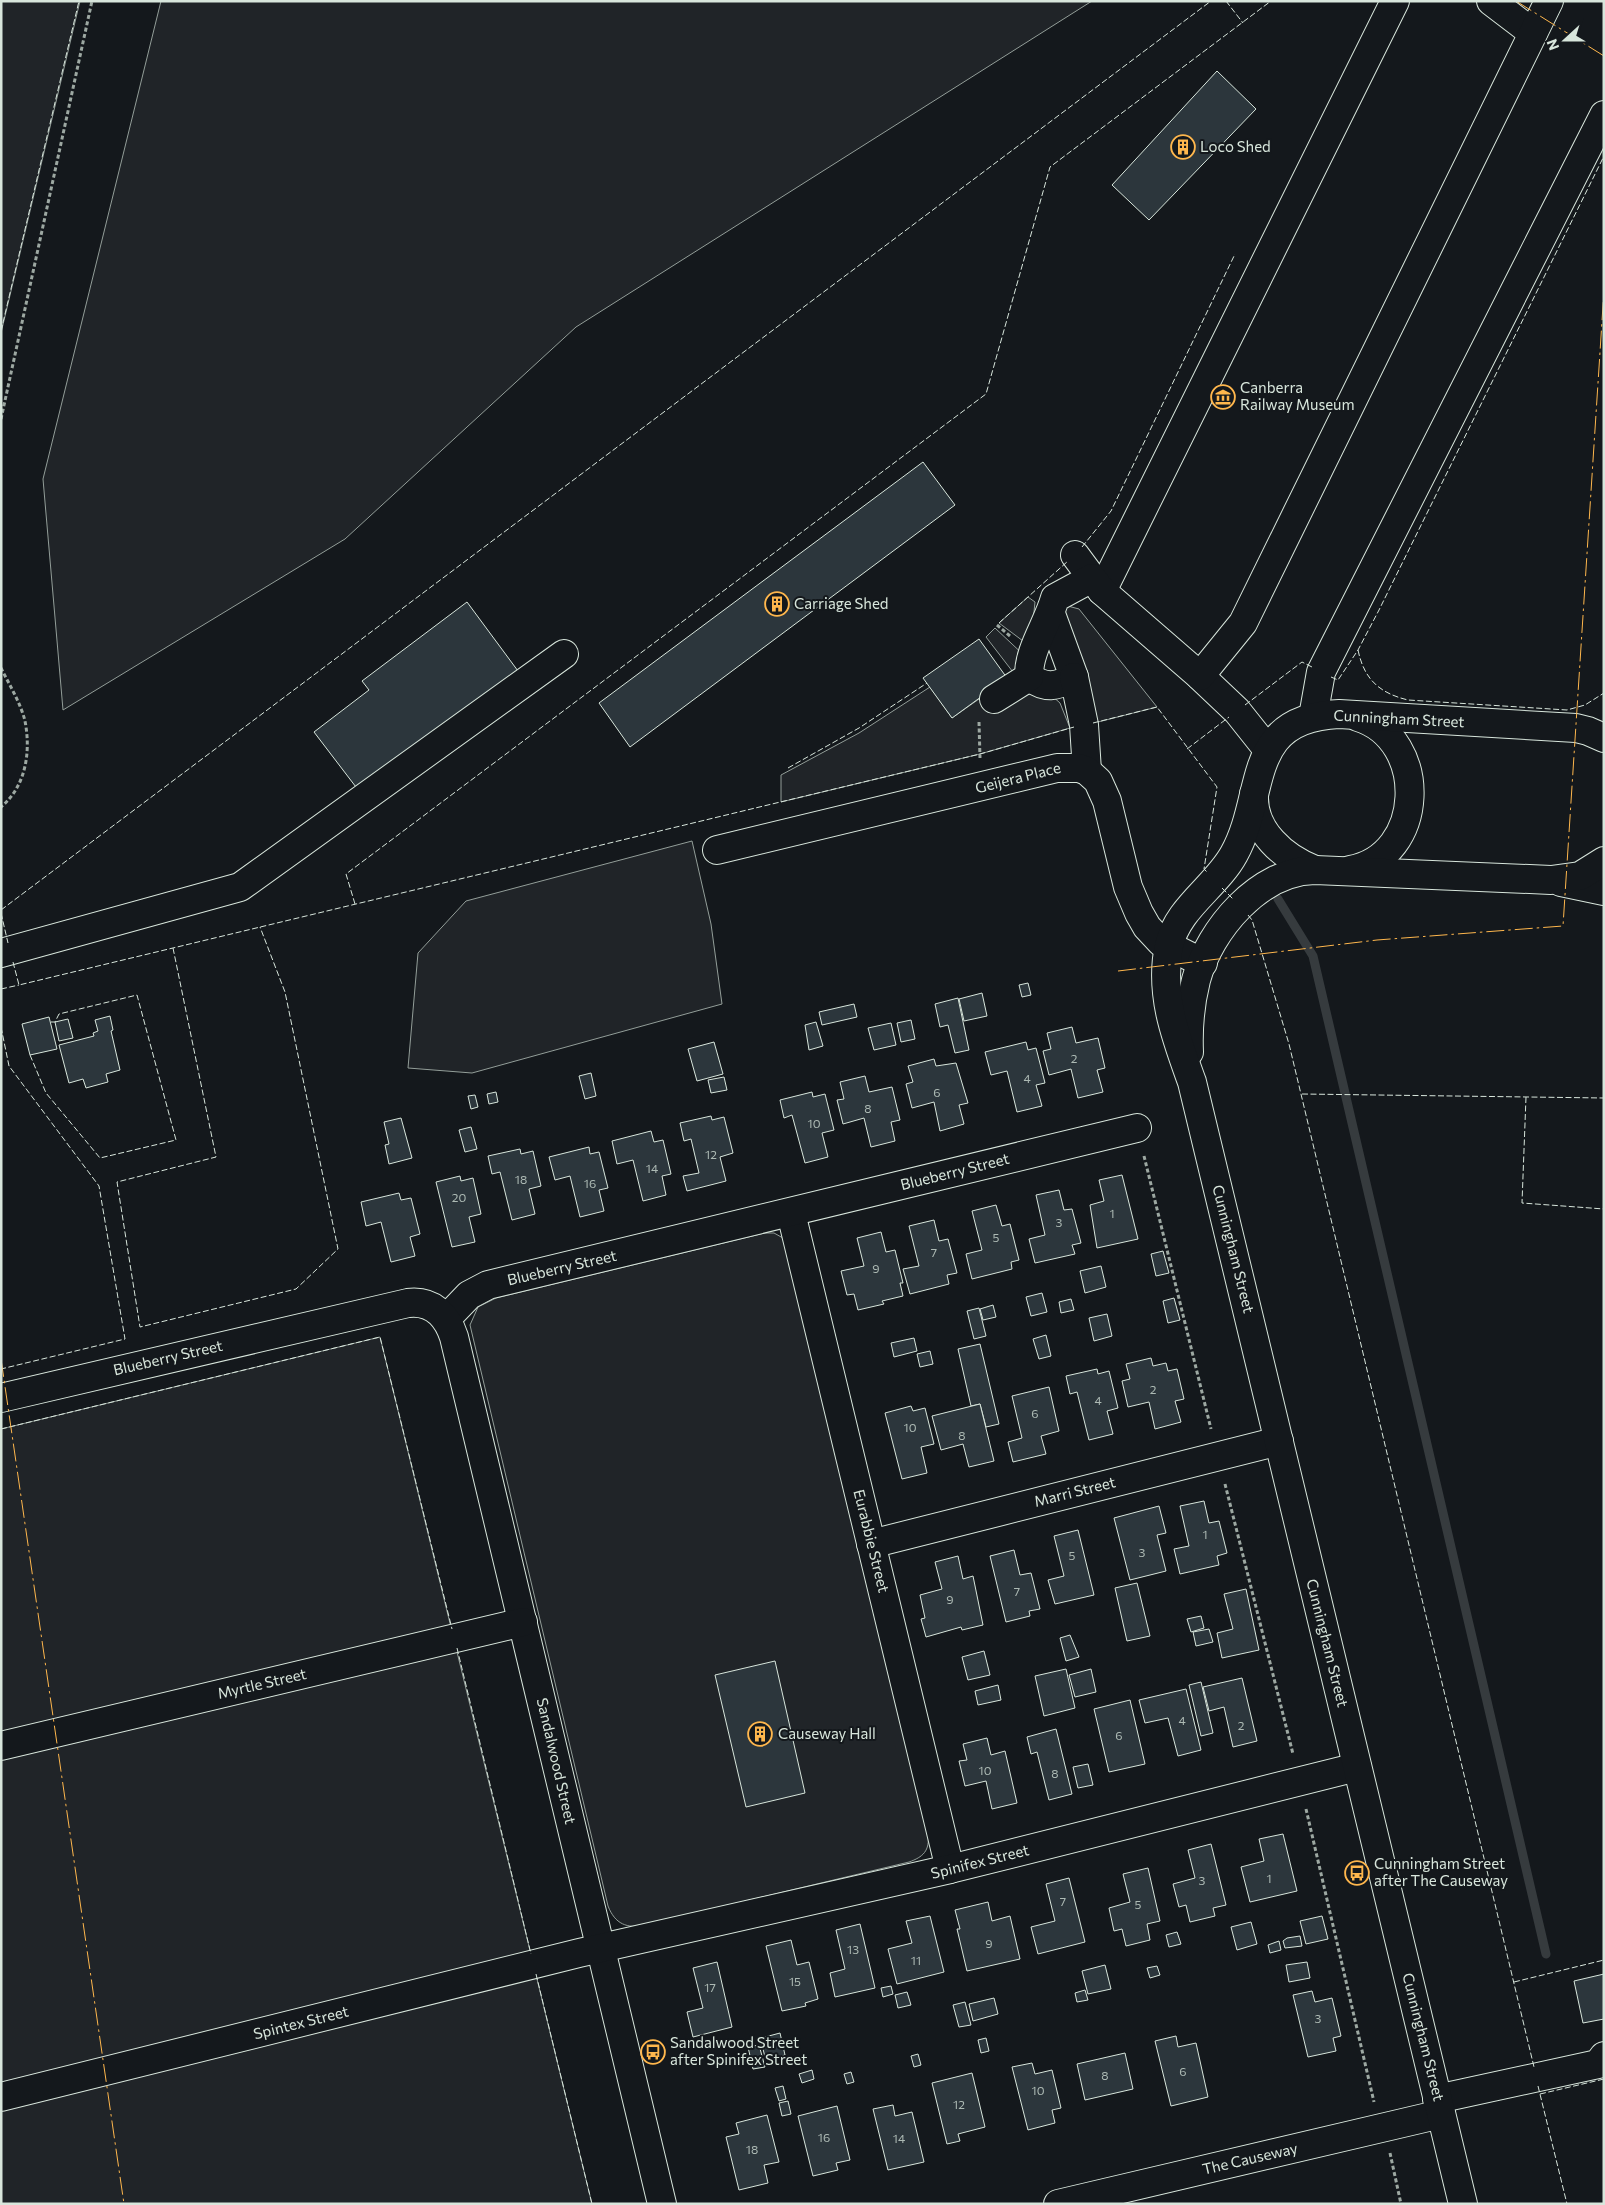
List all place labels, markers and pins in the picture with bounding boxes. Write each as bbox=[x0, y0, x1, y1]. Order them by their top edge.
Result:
building icon: Loco Shed bbox=[1170, 134, 1196, 160]
place label: Loco Shed bbox=[1200, 137, 1271, 155]
place label: Canberra Railway Museum bbox=[1240, 378, 1355, 413]
museum icon: Canberra Railway Museum bbox=[1210, 384, 1236, 410]
building icon: Carriage Shed bbox=[764, 591, 790, 617]
place label: Carriage Shed bbox=[794, 594, 889, 612]
building icon: Causeway Hall bbox=[747, 1721, 773, 1747]
place label: Causeway Hall bbox=[778, 1724, 876, 1742]
place label: Cunningham Street after The Causeway bbox=[1374, 1854, 1508, 1889]
bus stop icon: Cunningham Street after The Causeway bbox=[1344, 1860, 1370, 1886]
place label: Sandalwood Street after Spinifex Street bbox=[670, 2033, 807, 2068]
bus stop icon: Sandalwood Street after Spinifex Street bbox=[640, 2039, 666, 2065]

